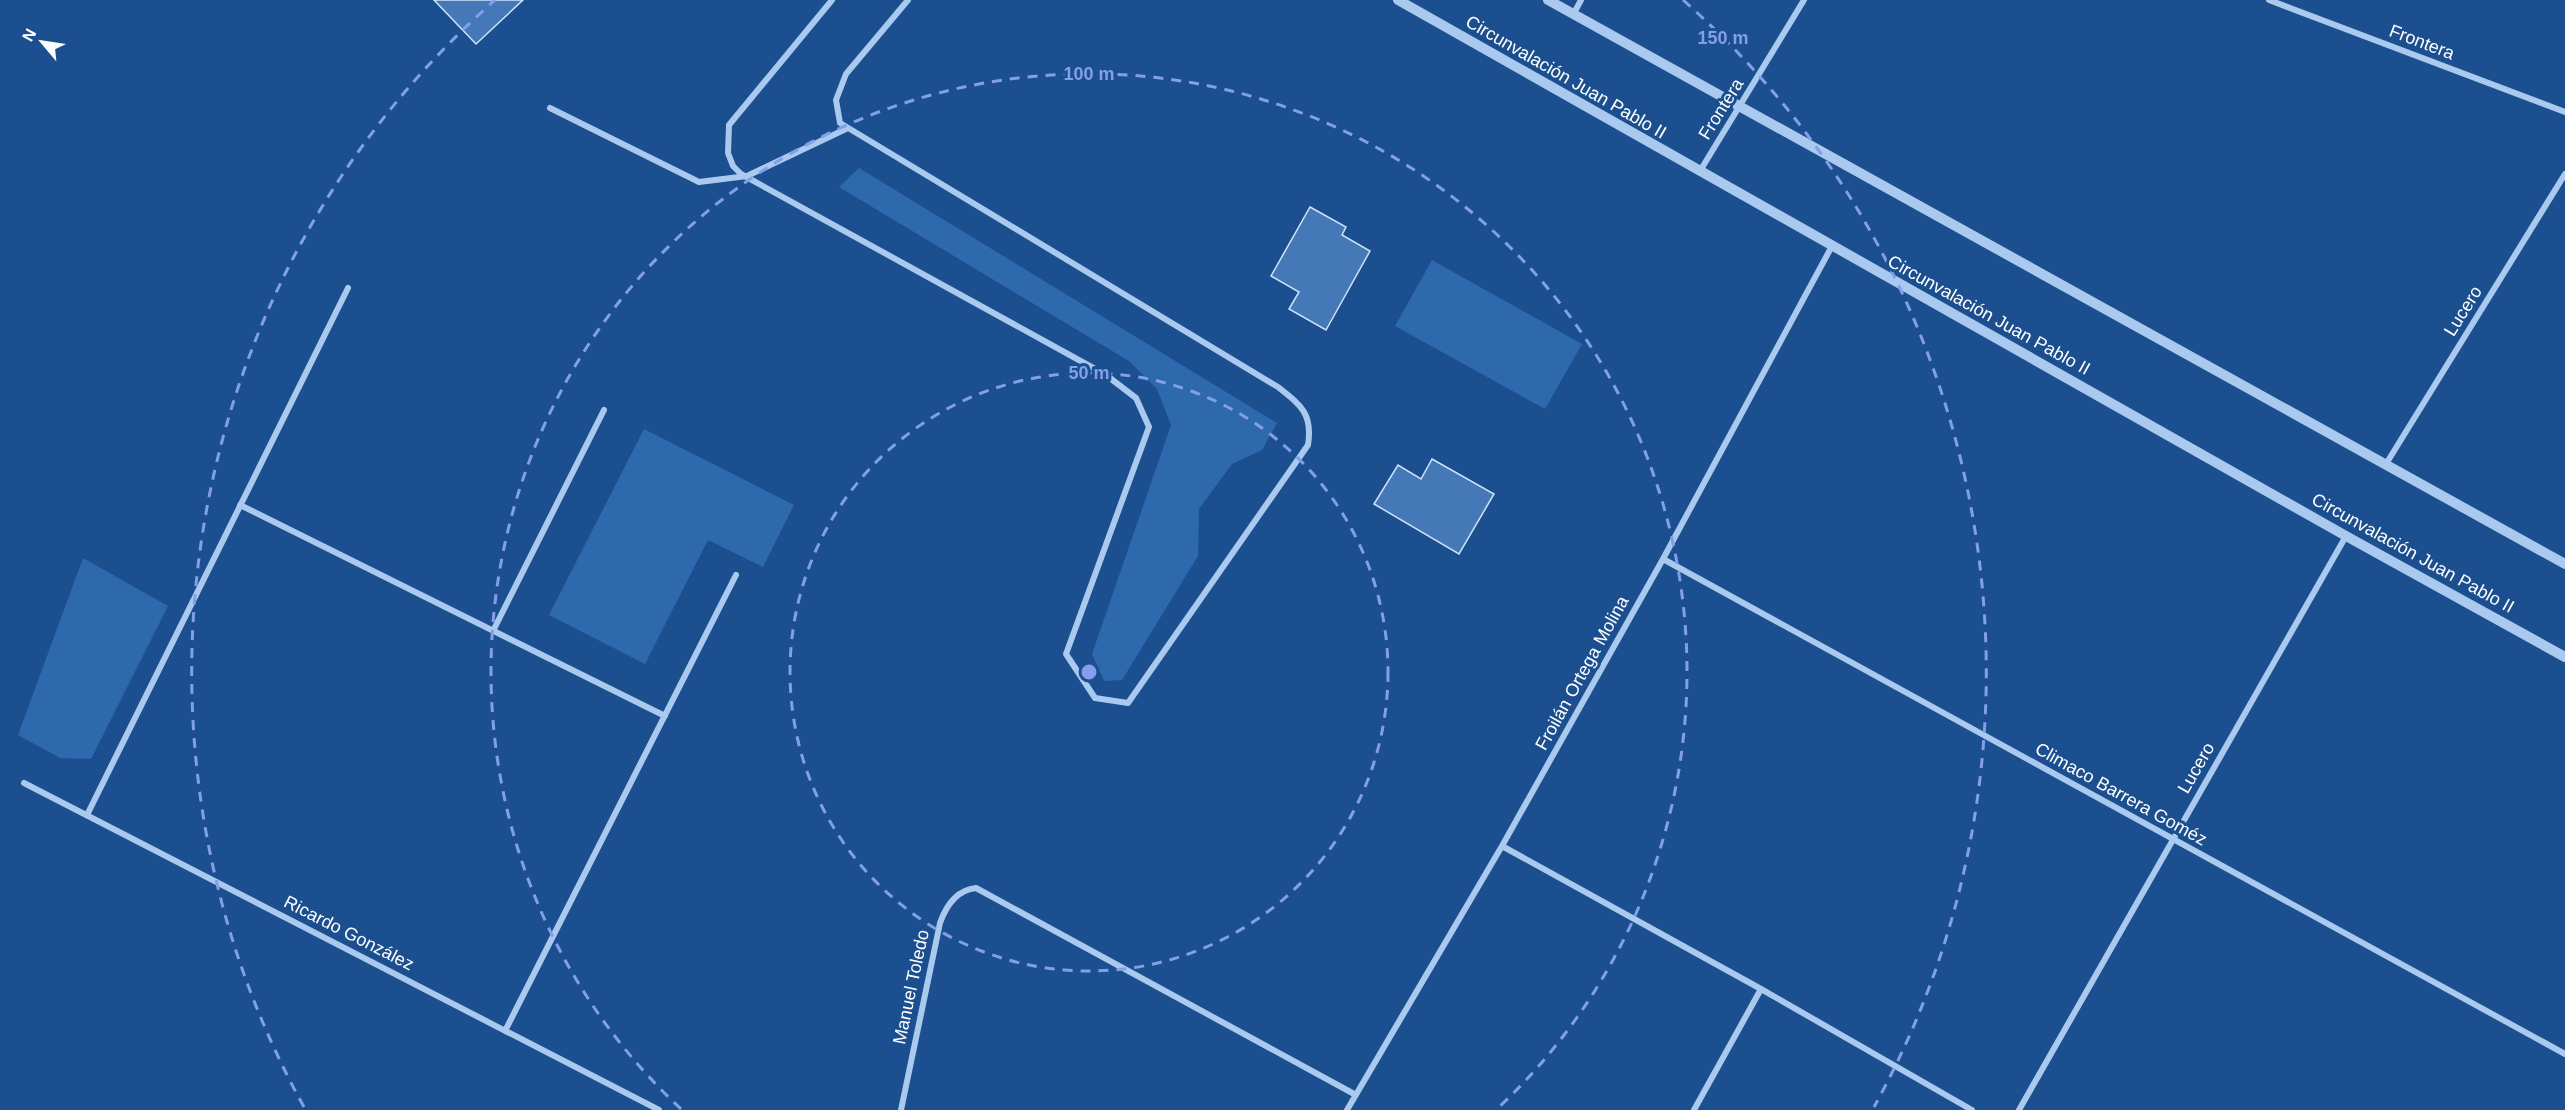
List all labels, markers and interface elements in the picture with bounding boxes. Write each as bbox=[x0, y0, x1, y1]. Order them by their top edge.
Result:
street label: Circunvalación Juan Pablo II bbox=[1462, 11, 1670, 143]
north arrow bbox=[12, 12, 72, 72]
street label: Frontera bbox=[2387, 20, 2458, 64]
text: N bbox=[19, 26, 40, 44]
text: 150 m bbox=[1697, 28, 1749, 48]
text: 100 m bbox=[1063, 64, 1115, 84]
street label: Frontera bbox=[1694, 74, 1748, 143]
street label: Circunvalación Juan Pablo II bbox=[1884, 251, 2094, 379]
street label: Lucero bbox=[2440, 282, 2486, 340]
text: 50 m bbox=[1068, 363, 1110, 383]
street label: Circunvalación Juan Pablo II bbox=[2308, 489, 2518, 617]
street label: Froilán Ortega Molina bbox=[1531, 592, 1633, 754]
centre of rings bbox=[1079, 662, 1099, 682]
street label: Climaco Barrera Goméz bbox=[2032, 738, 2210, 850]
street label: Lucero bbox=[2174, 739, 2218, 797]
street label: Ricardo González bbox=[281, 892, 417, 974]
street label: Manuel Toledo bbox=[889, 928, 933, 1046]

